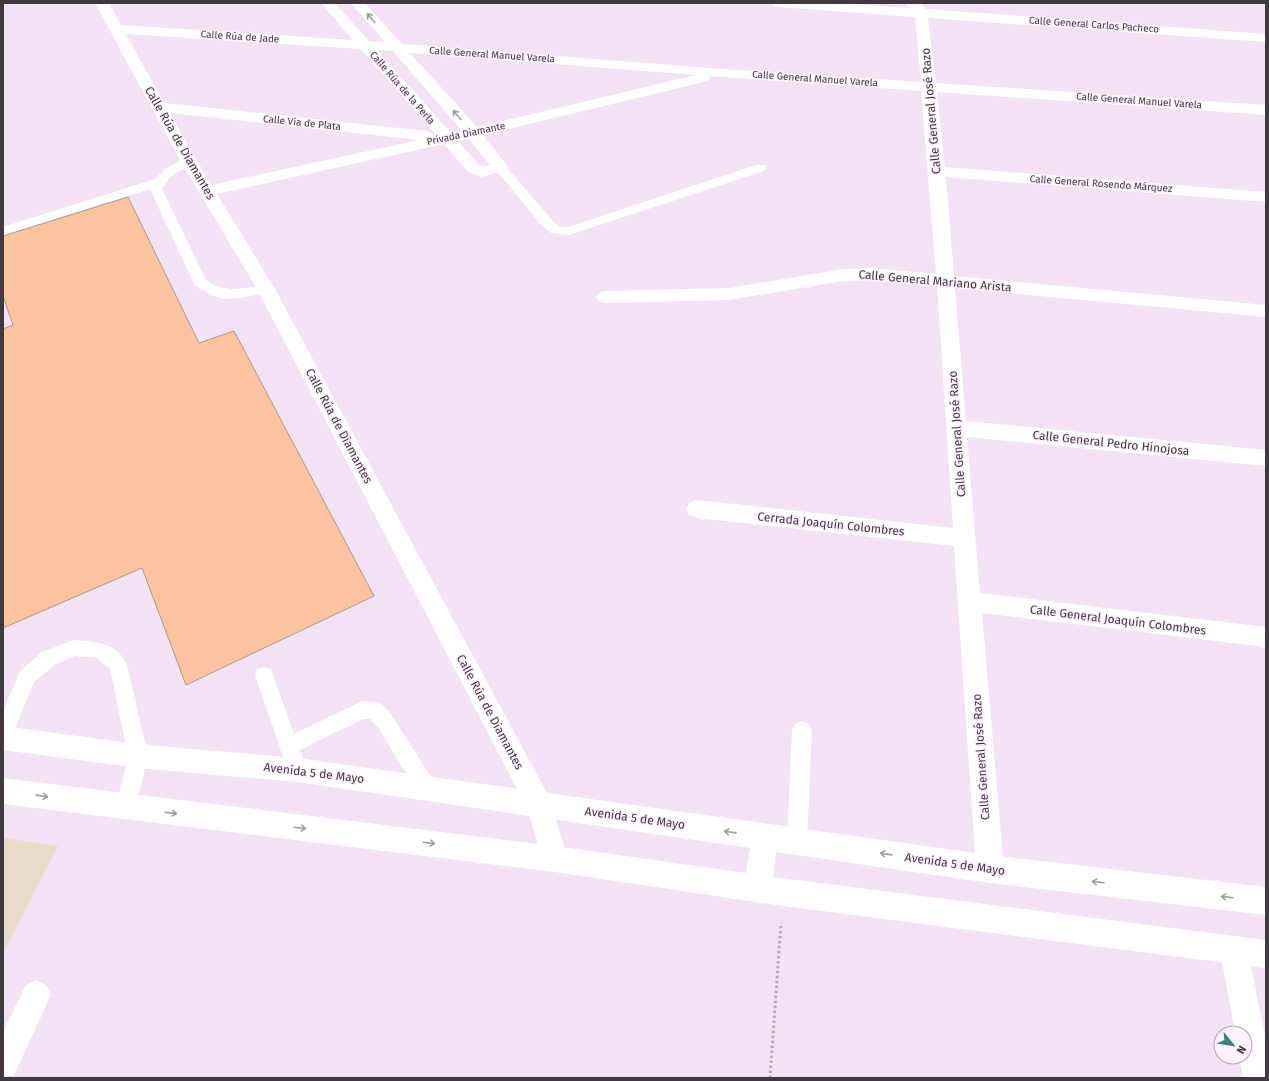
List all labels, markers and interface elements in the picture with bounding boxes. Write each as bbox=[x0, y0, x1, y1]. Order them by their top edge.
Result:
one-way arrow bbox=[366, 13, 375, 23]
street label: Calle General Carlos Pacheco bbox=[1029, 14, 1160, 36]
street label: Calle Rúa de Jade bbox=[200, 27, 280, 46]
street label: Calle General Manuel Varela bbox=[429, 45, 555, 65]
street label: Calle General José Razo bbox=[919, 47, 943, 175]
street label: Calle Rúa de la Perla bbox=[367, 48, 438, 127]
street label: Calle General Manuel Varela bbox=[752, 69, 878, 89]
street label: Calle Rúa de Diamantes bbox=[142, 84, 218, 202]
street label: Calle General Manuel Varela bbox=[1076, 91, 1202, 111]
one-way arrow bbox=[452, 110, 461, 121]
street label: Calle Vía de Plata bbox=[262, 112, 342, 133]
street label: Privada Diamante bbox=[426, 120, 506, 148]
street label: Calle General Rosendo Márquez bbox=[1029, 173, 1173, 195]
street label: Calle General Mariano Arista bbox=[858, 267, 1012, 295]
street label: Calle Rúa de Diamantes bbox=[303, 366, 375, 486]
street label: Calle General José Razo bbox=[946, 370, 968, 498]
street label: Calle General Pedro Hinojosa bbox=[1032, 428, 1190, 458]
street label: Cerrada Joaquín Colombres bbox=[757, 509, 906, 539]
street label: Calle General Joaquín Colombres bbox=[1029, 602, 1207, 638]
street label: Calle Rúa de Diamantes bbox=[454, 652, 526, 772]
street label: Calle General José Razo bbox=[970, 693, 992, 821]
street label: Avenida 5 de Mayo bbox=[263, 760, 365, 786]
one-way arrow bbox=[35, 792, 48, 800]
street label: Avenida 5 de Mayo bbox=[584, 804, 686, 832]
one-way arrow bbox=[164, 809, 177, 816]
one-way arrow bbox=[293, 824, 306, 832]
one-way arrow bbox=[723, 828, 736, 836]
one-way arrow bbox=[422, 840, 435, 847]
one-way arrow bbox=[880, 850, 893, 858]
street label: Avenida 5 de Mayo bbox=[904, 850, 1006, 878]
one-way arrow bbox=[1092, 878, 1105, 886]
one-way arrow bbox=[1221, 893, 1234, 901]
north arrow bbox=[1213, 1025, 1253, 1065]
text: N bbox=[1234, 1043, 1249, 1056]

